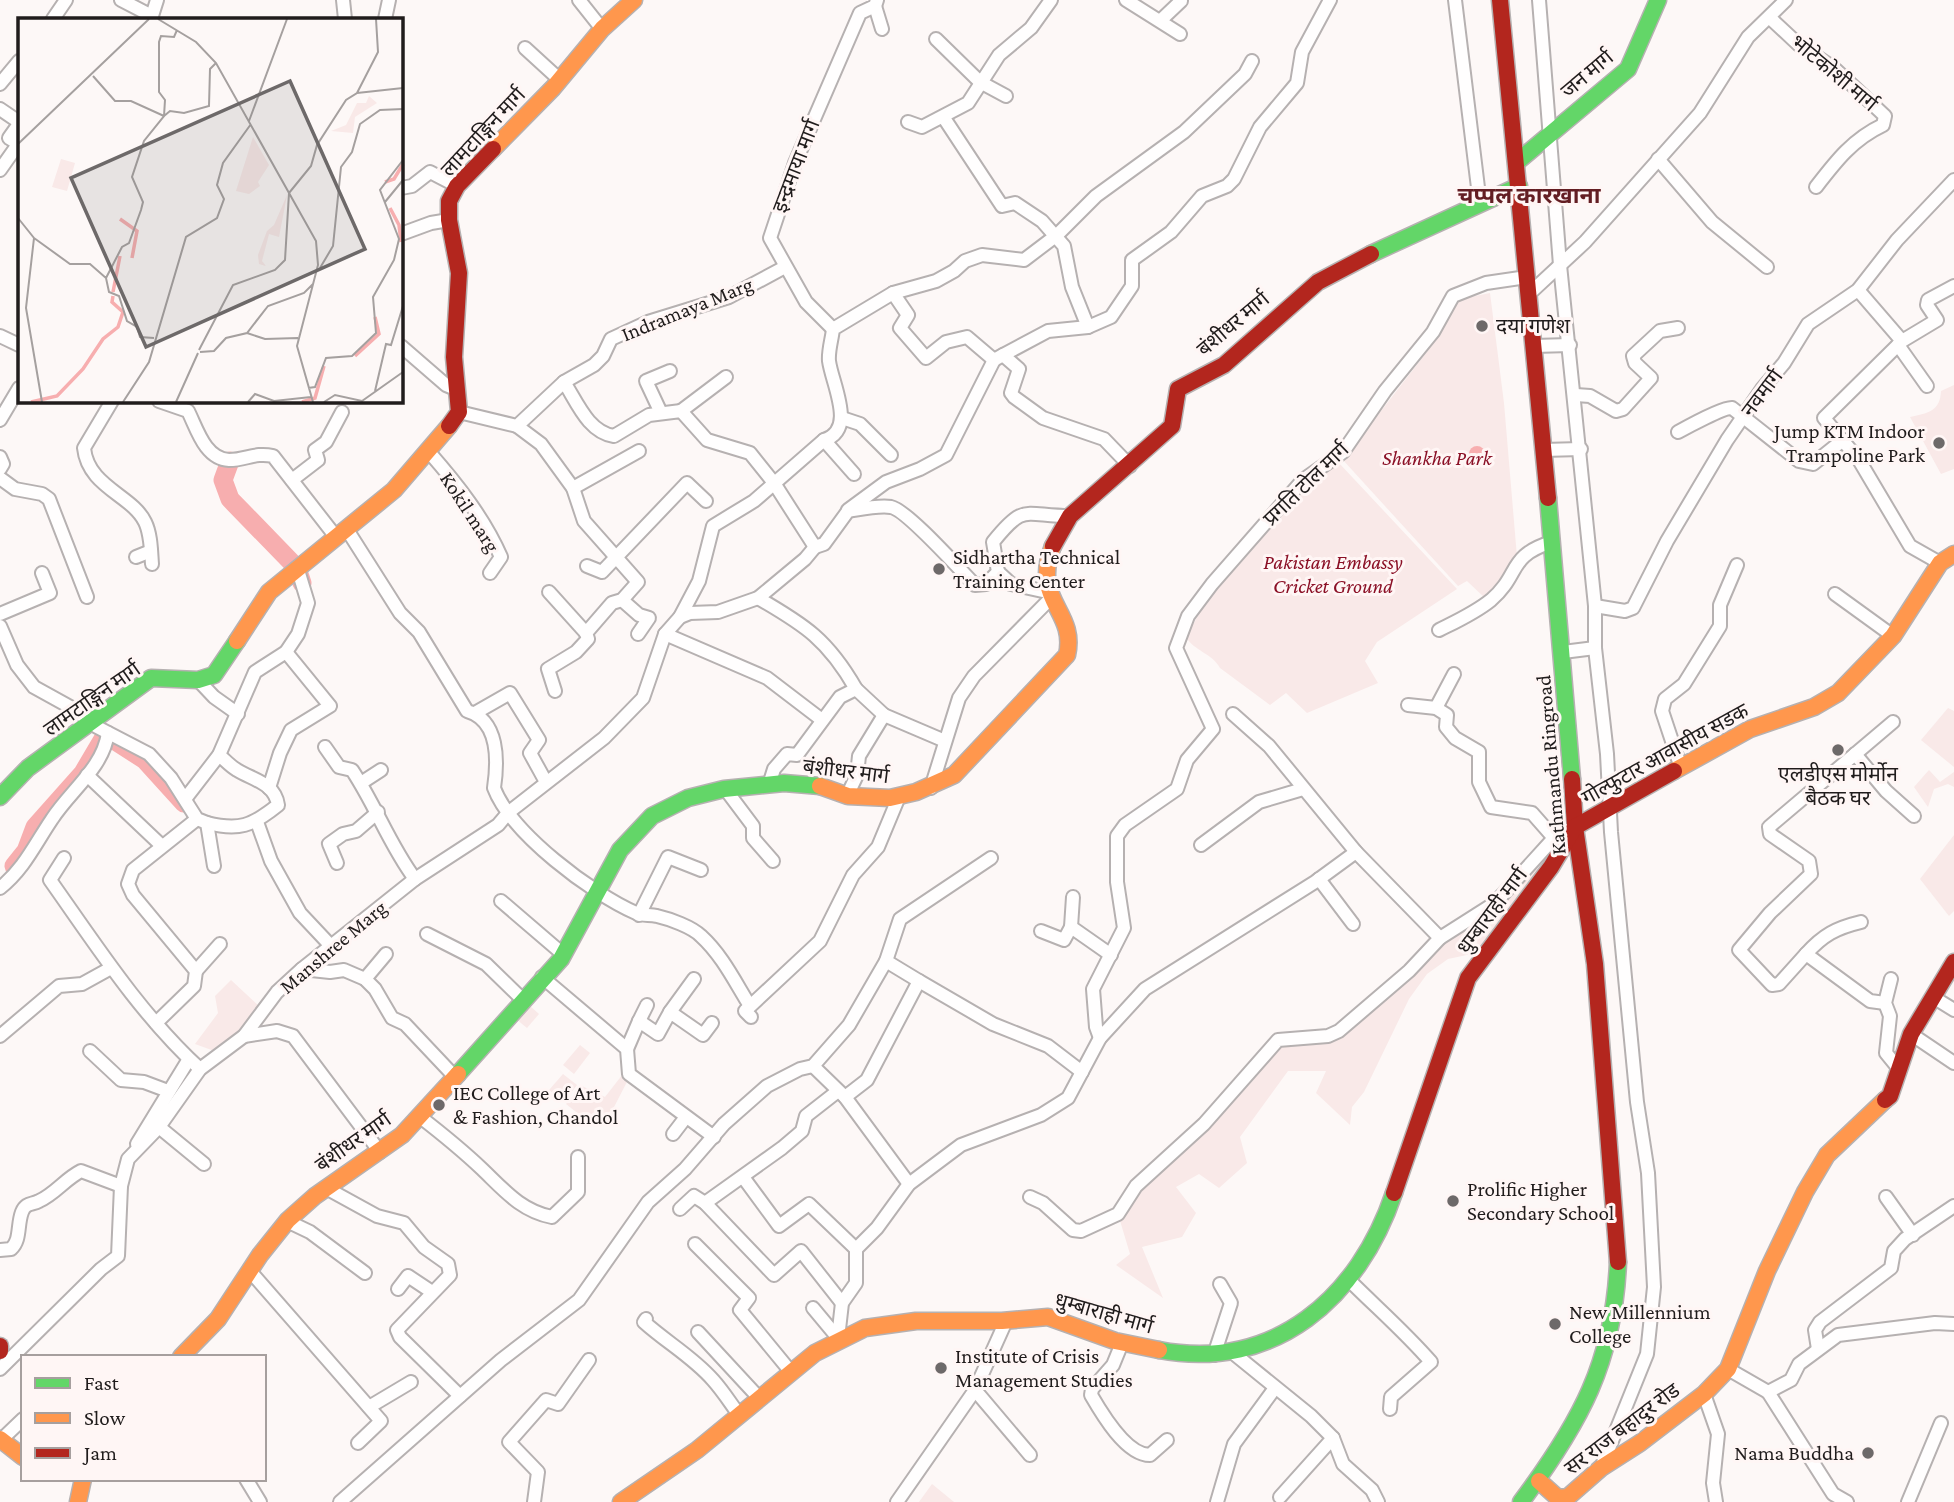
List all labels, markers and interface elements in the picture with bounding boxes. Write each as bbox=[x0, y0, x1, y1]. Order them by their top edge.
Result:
inset map bbox=[18, 18, 402, 402]
street label: भोटेकोशी मार्ग bbox=[1786, 30, 1883, 117]
street label: जन मार्ग bbox=[1556, 44, 1619, 103]
street label: लामटाङ्गिन मार्ग bbox=[436, 82, 531, 181]
street label: इन्द्रमाया मार्ग bbox=[767, 115, 825, 216]
district label: चप्पल कारखाना bbox=[1458, 182, 1602, 208]
street label: Indramaya Marg bbox=[618, 272, 756, 346]
street label: बंशीधर मार्ग bbox=[1192, 286, 1275, 361]
place label: दया गणेश bbox=[1496, 314, 1571, 338]
marker: दया गणेश bbox=[1474, 318, 1490, 334]
street label: नवमार्ग bbox=[1736, 364, 1788, 421]
place label: Jump KTM Indoor Trampoline Park bbox=[1772, 419, 1926, 467]
marker: Jump KTM Indoor Trampoline Park bbox=[1931, 435, 1947, 451]
street label: प्रगति टोल मार्ग bbox=[1258, 437, 1354, 531]
park label: Shankha Park bbox=[1382, 446, 1493, 470]
street label: Kokil marg bbox=[435, 467, 505, 557]
place label: Sidhartha Technical Training Center bbox=[953, 545, 1120, 593]
park label: Pakistan Embassy Cricket Ground bbox=[1263, 550, 1403, 598]
marker: Sidhartha Technical Training Center bbox=[931, 561, 947, 577]
street label: लामटाङ्गिन मार्ग bbox=[39, 656, 146, 741]
street label: Kathmandu Ringroad bbox=[1531, 674, 1571, 856]
street label: गोल्फुटार आवासीय सडक bbox=[1577, 698, 1754, 811]
marker: एलडीएस मोर्मोन बैठक घर bbox=[1830, 742, 1846, 758]
street label: बंशीधर मार्ग bbox=[801, 754, 892, 788]
place label: एलडीएस मोर्मोन बैठक घर bbox=[1778, 762, 1898, 810]
street label: धुम्बाराही मार्ग bbox=[1452, 862, 1534, 959]
street label: Manshree Marg bbox=[275, 895, 391, 999]
place label: IEC College of Art & Fashion, Chandol bbox=[453, 1081, 618, 1129]
marker: IEC College of Art & Fashion, Chandol bbox=[431, 1097, 447, 1113]
street label: बंशीधर मार्ग bbox=[310, 1107, 396, 1177]
place label: Prolific Higher Secondary School bbox=[1467, 1177, 1614, 1225]
marker: Prolific Higher Secondary School bbox=[1445, 1193, 1461, 1209]
street label: धुम्बाराही मार्ग bbox=[1052, 1287, 1157, 1340]
place label: New Millennium College bbox=[1569, 1300, 1711, 1348]
marker: New Millennium College bbox=[1547, 1316, 1563, 1332]
place label: Institute of Crisis Management Studies bbox=[955, 1344, 1133, 1392]
legend bbox=[21, 1355, 266, 1481]
marker: Institute of Crisis Management Studies bbox=[933, 1360, 949, 1376]
text: Fast bbox=[84, 1371, 120, 1395]
street label: सर राज बहादुर रोड bbox=[1560, 1377, 1686, 1482]
text: Slow bbox=[84, 1406, 126, 1430]
text: Jam bbox=[82, 1441, 117, 1465]
place label: Nama Buddha bbox=[1734, 1441, 1854, 1465]
marker: Nama Buddha bbox=[1860, 1445, 1876, 1461]

